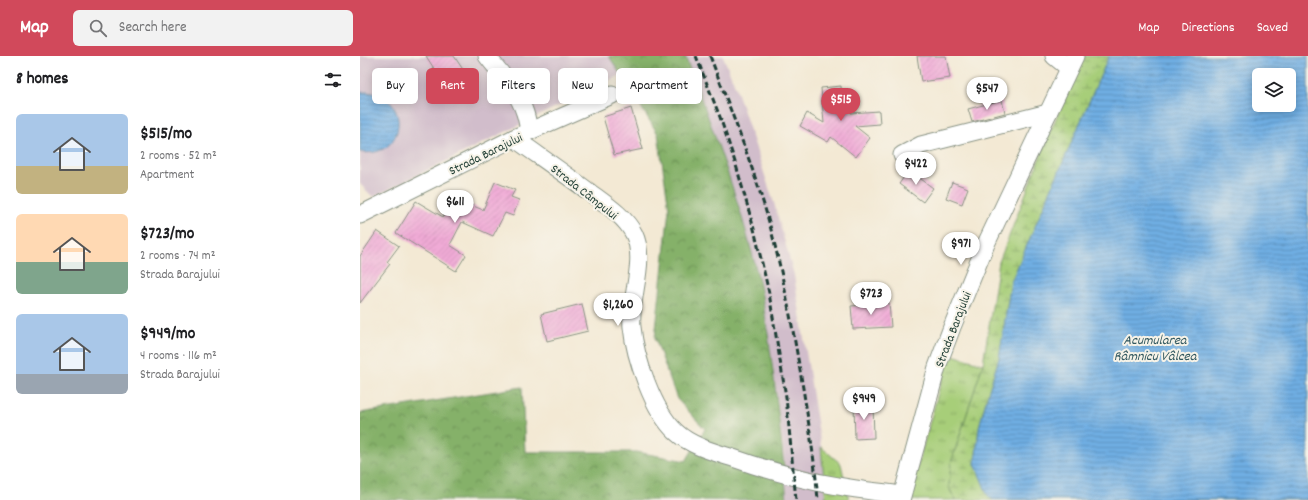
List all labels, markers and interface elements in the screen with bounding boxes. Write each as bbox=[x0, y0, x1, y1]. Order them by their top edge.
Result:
search box bbox=[73, 10, 353, 46]
text: Map bbox=[20, 15, 49, 42]
icon: search bbox=[87, 17, 109, 39]
text: Search here bbox=[119, 17, 187, 39]
text: Map bbox=[1138, 18, 1160, 38]
text: Directions bbox=[1182, 18, 1235, 38]
text: Saved bbox=[1257, 18, 1288, 38]
text: 8 homes bbox=[16, 68, 68, 92]
chip: Buy bbox=[372, 68, 418, 104]
chip: Rent bbox=[426, 68, 479, 104]
chip: Filters bbox=[487, 68, 550, 104]
chip: New bbox=[558, 68, 608, 104]
chip: Apartment bbox=[616, 68, 702, 104]
map controls bbox=[1252, 68, 1296, 112]
button: layers bbox=[1252, 68, 1296, 112]
icon: filters bbox=[322, 69, 344, 91]
pin: $547 bbox=[963, 77, 1011, 111]
text: $547 bbox=[976, 80, 998, 99]
pin: $515 bbox=[817, 88, 865, 122]
text: $515 bbox=[830, 91, 852, 110]
text: $515/mo bbox=[140, 123, 192, 147]
street label: Strada Barajului bbox=[446, 129, 527, 181]
icon: home bbox=[48, 130, 96, 178]
text: 2 rooms · 52 m² bbox=[140, 147, 217, 166]
pin: $422 bbox=[892, 152, 940, 186]
text: $422 bbox=[904, 155, 928, 174]
street label: Strada Câmpului bbox=[546, 161, 622, 226]
text: Apartment bbox=[140, 166, 194, 185]
pin: $611 bbox=[431, 190, 479, 224]
text: $611 bbox=[446, 193, 464, 212]
text: $723/mo bbox=[140, 223, 194, 247]
icon: home bbox=[48, 230, 96, 278]
pin: $971 bbox=[937, 232, 985, 266]
text: $971 bbox=[951, 235, 971, 254]
text: 2 rooms · 74 m² bbox=[140, 247, 215, 266]
text: Strada Barajului bbox=[140, 266, 220, 285]
pin: $723 bbox=[847, 282, 895, 316]
text: $723 bbox=[859, 285, 883, 304]
street label: Strada Barajului bbox=[931, 289, 978, 371]
pin: $1,260 bbox=[585, 293, 651, 327]
text: $1,260 bbox=[602, 296, 634, 315]
text: $949/mo bbox=[140, 323, 195, 347]
icon: home bbox=[48, 330, 96, 378]
water label: Acumularea Râmnicu Vâlcea bbox=[1114, 331, 1198, 367]
text: 4 rooms · 116 m² bbox=[140, 347, 217, 366]
text: Strada Barajului bbox=[140, 366, 220, 385]
pin: $949 bbox=[840, 387, 888, 421]
text: $949 bbox=[852, 390, 876, 409]

